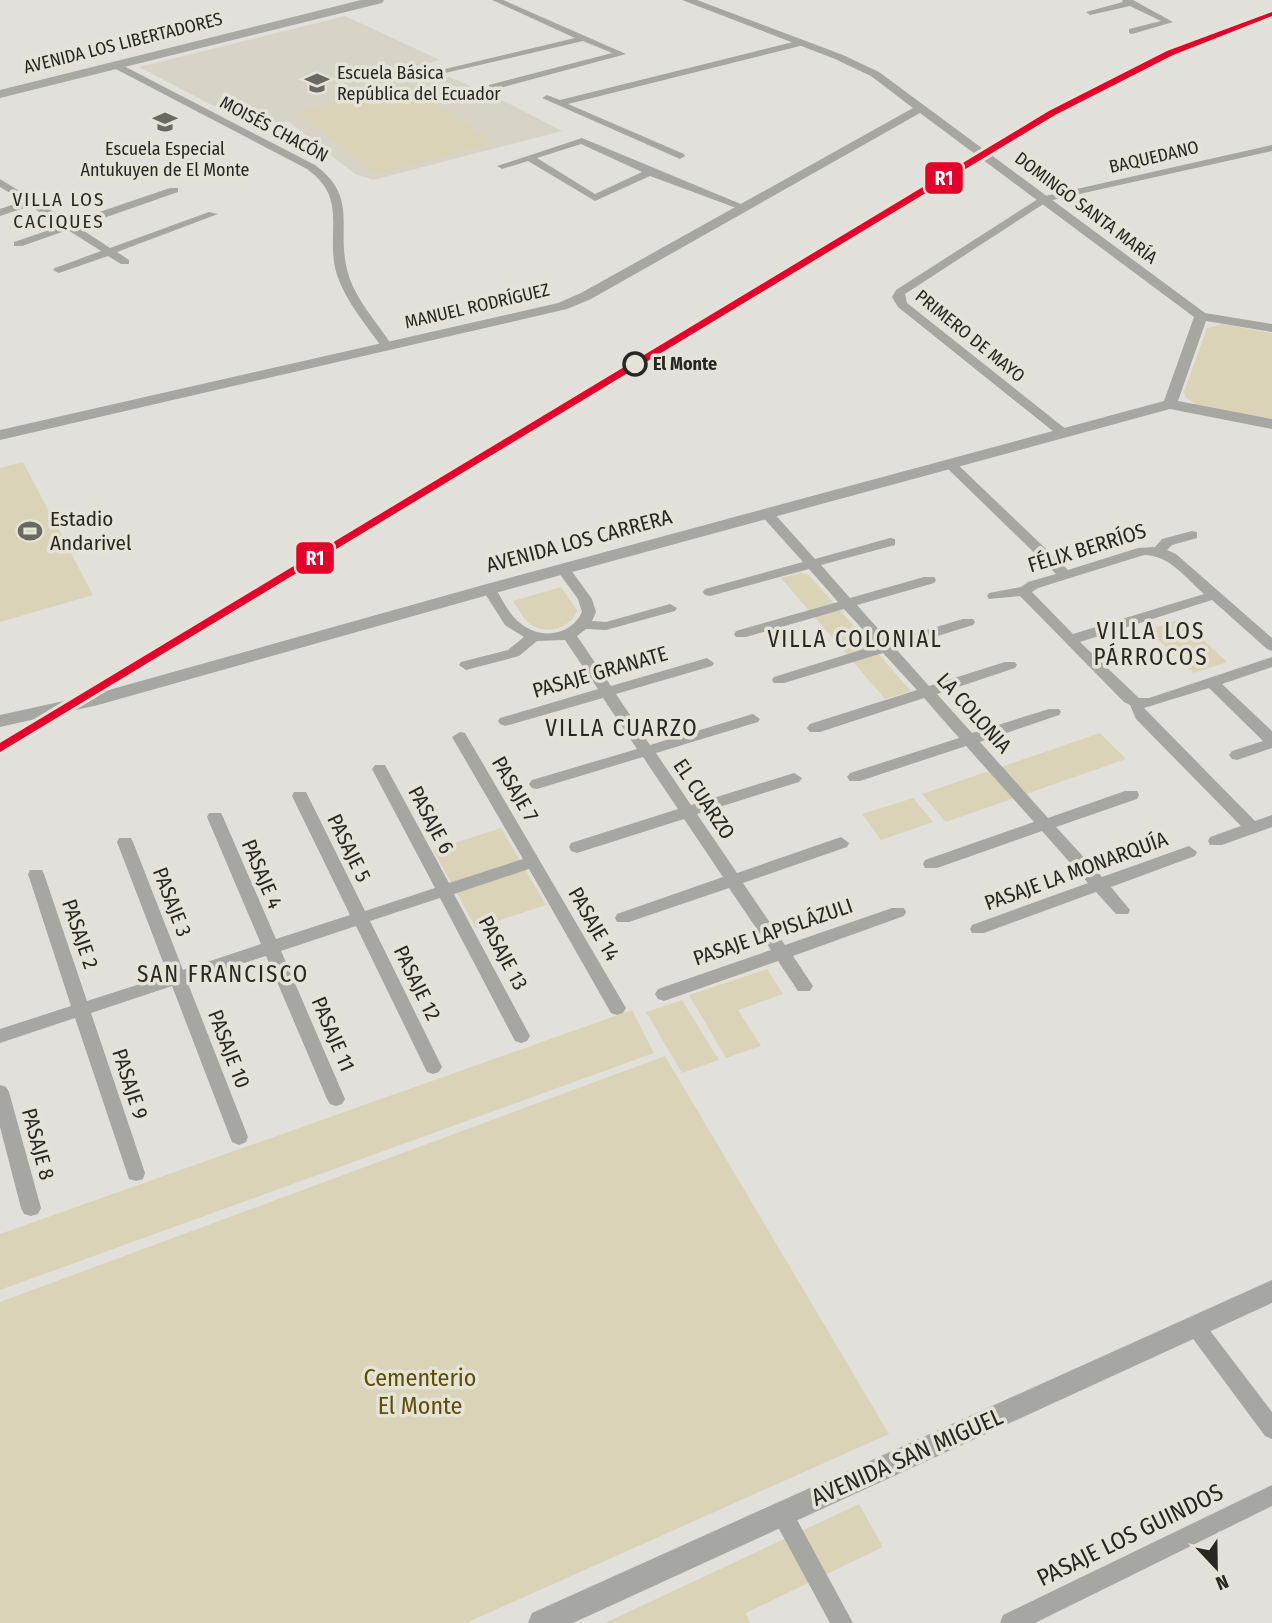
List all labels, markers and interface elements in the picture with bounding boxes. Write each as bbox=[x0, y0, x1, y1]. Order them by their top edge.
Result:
street label: AVENIDA LOS LIBERTADORES bbox=[21, 8, 225, 78]
place label: Escuela Básica República del Ecuador bbox=[337, 62, 501, 105]
school or university icon: Escuela Básica República del Ecuador bbox=[303, 69, 331, 97]
street label: MOISÉS CHACÓN bbox=[216, 90, 332, 167]
school or university icon: Escuela Especial Antukuyen de El Monte bbox=[151, 108, 179, 136]
street label: BAQUEDANO bbox=[1107, 136, 1201, 178]
place label: Escuela Especial Antukuyen de El Monte bbox=[81, 138, 250, 181]
street label: DOMINGO SANTA MARÍA bbox=[1010, 146, 1163, 269]
line badge: R1 bbox=[924, 161, 964, 195]
text: R1 bbox=[935, 167, 953, 190]
district label: VILLA LOS CACIQUES bbox=[13, 188, 105, 233]
street label: MANUEL RODRÍGUEZ bbox=[402, 278, 552, 333]
street label: PRIMERO DE MAYO bbox=[911, 285, 1029, 387]
marker: El Monte bbox=[623, 352, 647, 376]
place label: El Monte bbox=[653, 353, 717, 375]
street label: AVENIDA LOS CARRERA bbox=[483, 504, 675, 578]
place label: Estadio Andarivel bbox=[50, 506, 132, 556]
sports icon: Estadio Andarivel bbox=[16, 517, 44, 545]
street label: FÉLIX BERRÍOS bbox=[1025, 518, 1149, 578]
line badge: R1 bbox=[295, 541, 335, 575]
text: R1 bbox=[306, 547, 324, 570]
district label: VILLA LOS PÁRROCOS bbox=[1093, 617, 1209, 671]
district label: VILLA COLONIAL bbox=[767, 625, 943, 653]
street label: PASAJE GRANATE bbox=[529, 640, 671, 704]
street label: LA COLONIA bbox=[931, 667, 1017, 759]
district label: VILLA CUARZO bbox=[545, 714, 699, 742]
street label: PASAJE 7 bbox=[486, 752, 544, 826]
street label: EL CUARZO bbox=[668, 754, 740, 844]
street label: PASAJE 6 bbox=[402, 782, 460, 858]
street label: PASAJE 5 bbox=[321, 810, 377, 886]
street label: PASAJE LA MONARQUÍA bbox=[981, 826, 1171, 916]
street label: PASAJE 4 bbox=[236, 835, 288, 913]
street label: PASAJE 3 bbox=[147, 864, 197, 940]
street label: PASAJE 14 bbox=[562, 882, 626, 966]
street label: PASAJE LAPISLÁZULI bbox=[690, 893, 856, 971]
street label: PASAJE 2 bbox=[56, 896, 104, 972]
street label: PASAJE 13 bbox=[473, 911, 533, 995]
street label: PASAJE 12 bbox=[388, 941, 446, 1025]
district label: SAN FRANCISCO bbox=[137, 960, 309, 988]
street label: PASAJE 11 bbox=[306, 993, 360, 1075]
street label: PASAJE 10 bbox=[202, 1006, 256, 1092]
street label: PASAJE 9 bbox=[106, 1045, 154, 1123]
street label: PASAJE 8 bbox=[16, 1105, 60, 1183]
park label: Cementerio El Monte bbox=[364, 1364, 476, 1420]
street label: AVENIDA SAN MIGUEL bbox=[807, 1402, 1007, 1512]
street label: PASAJE LOS GUINDOS bbox=[1032, 1477, 1228, 1593]
north arrow bbox=[1181, 1532, 1251, 1602]

